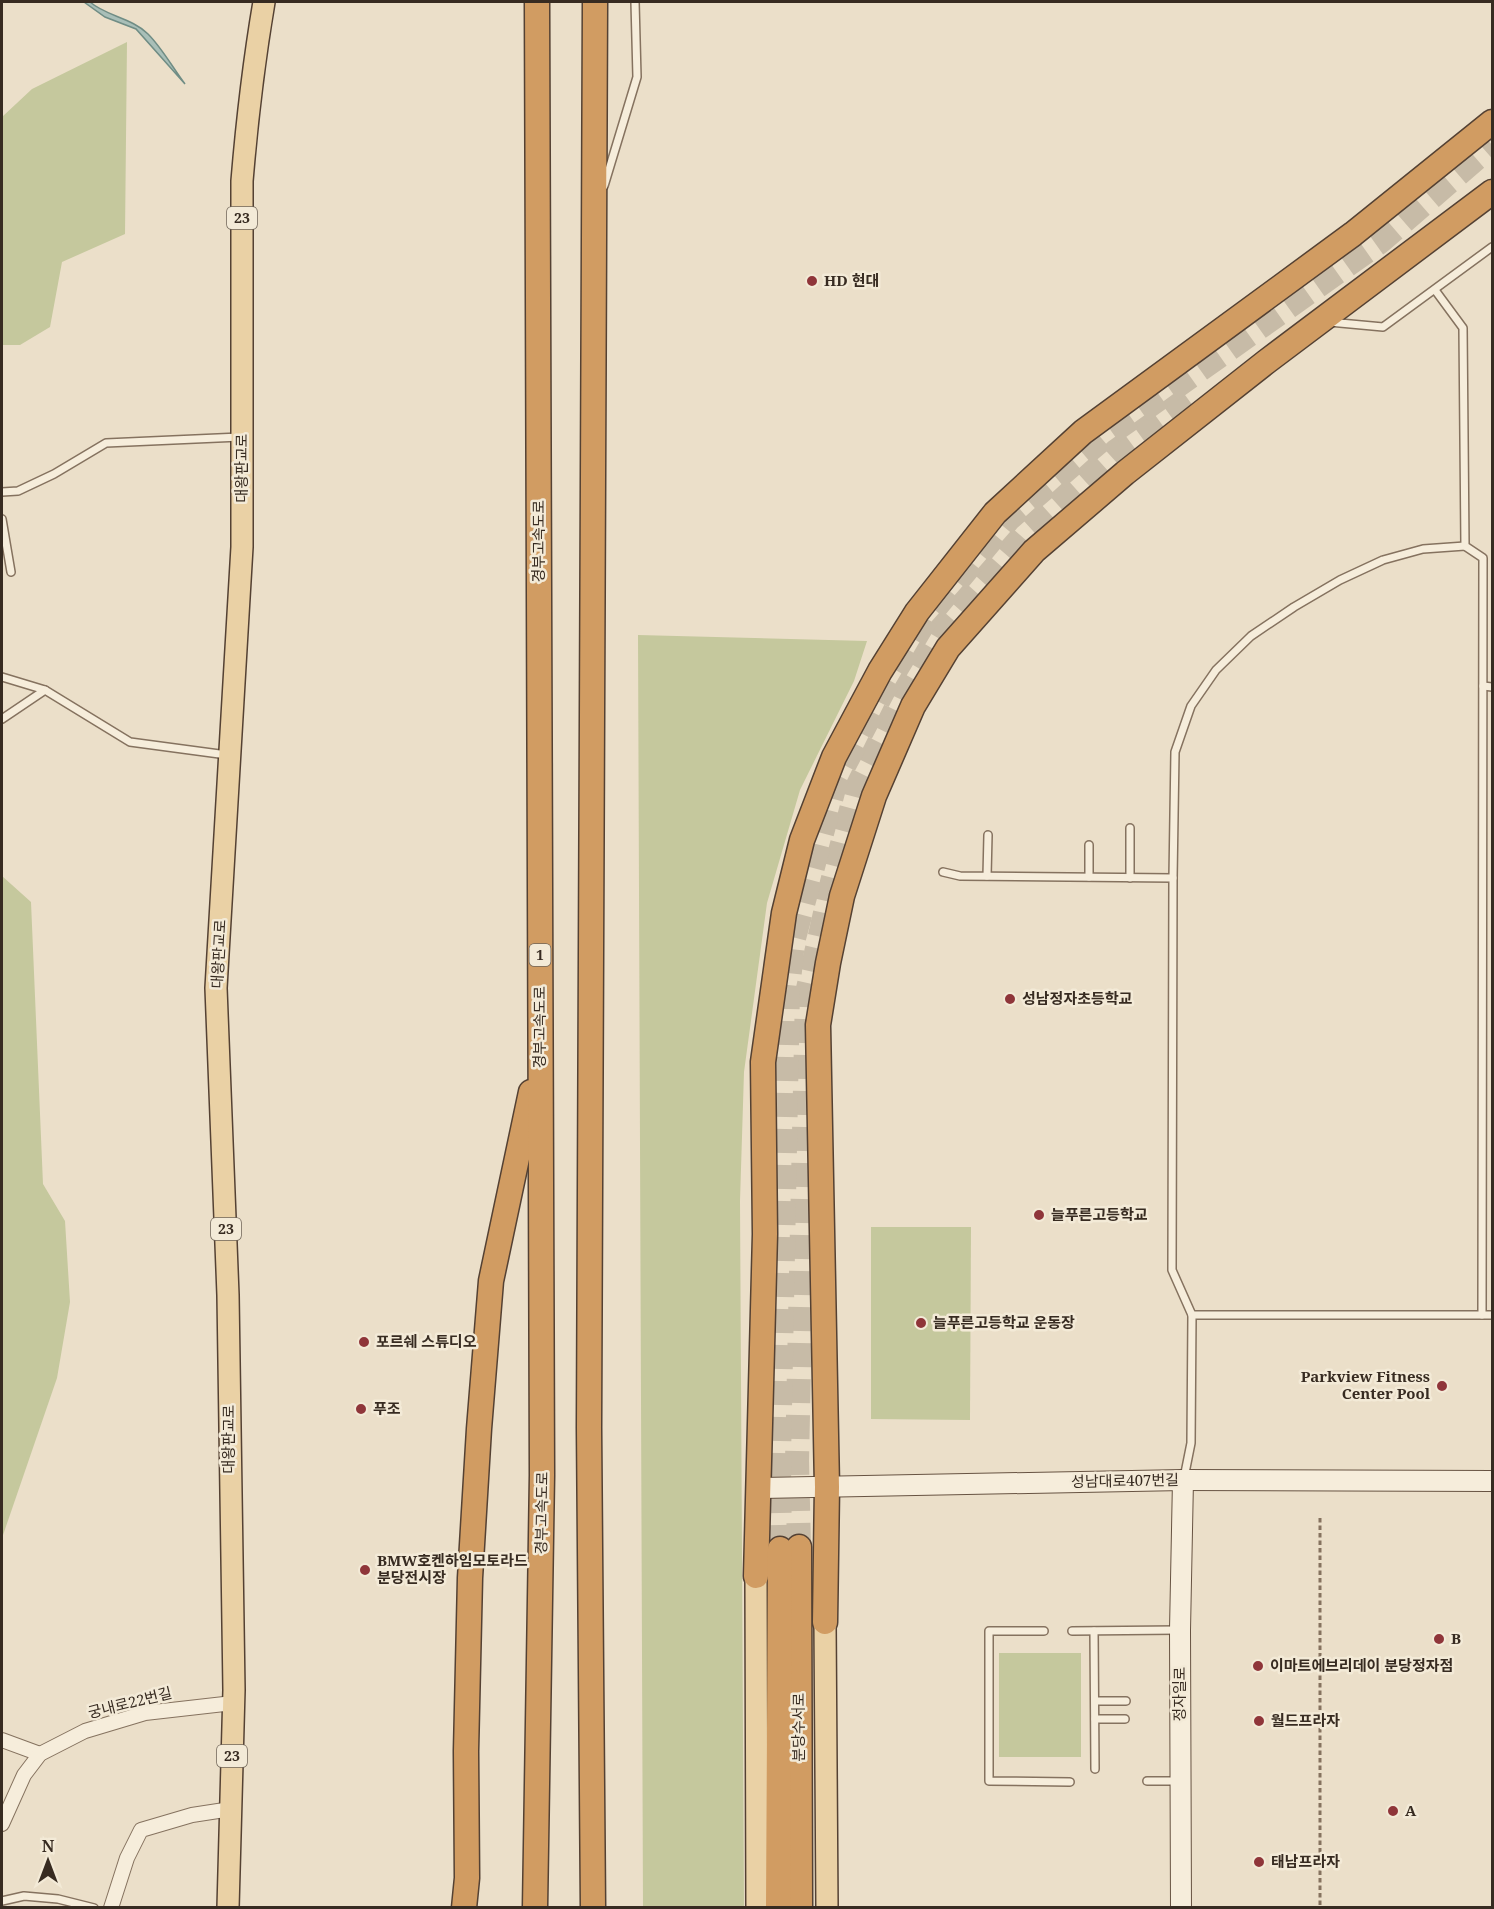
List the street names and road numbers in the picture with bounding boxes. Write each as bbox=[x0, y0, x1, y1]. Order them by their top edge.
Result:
road number: 23 bbox=[227, 207, 257, 229]
street label: 대왕판교로 bbox=[231, 433, 251, 503]
street label: 경부고속도로 bbox=[528, 500, 548, 582]
street label: 대왕판교로 bbox=[206, 919, 230, 989]
road number: 1 bbox=[530, 944, 550, 966]
street label: 경부고속도로 bbox=[529, 986, 549, 1068]
road number: 23 bbox=[211, 1218, 241, 1240]
street label: 대왕판교로 bbox=[218, 1404, 238, 1474]
street label: 성남대로407번길 bbox=[1071, 1469, 1179, 1491]
street label: 경부고속도로 bbox=[530, 1471, 552, 1555]
street label: 정자일로 bbox=[1169, 1666, 1189, 1722]
street label: 궁내로22번길 bbox=[86, 1682, 174, 1722]
street label: 분당수서로 bbox=[788, 1692, 808, 1762]
road number: 23 bbox=[217, 1745, 247, 1767]

